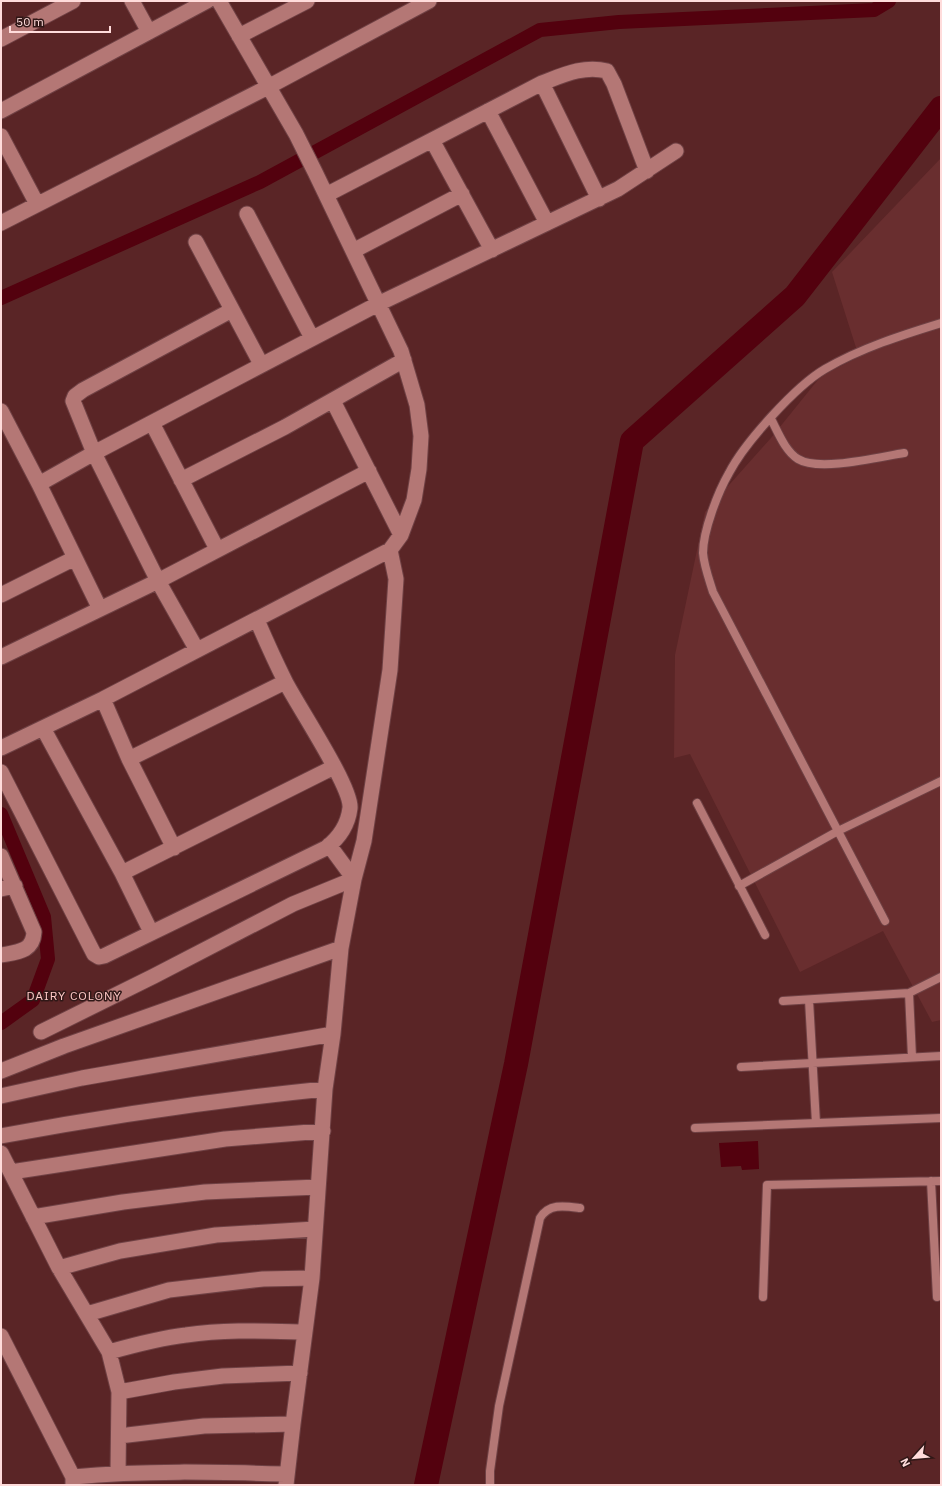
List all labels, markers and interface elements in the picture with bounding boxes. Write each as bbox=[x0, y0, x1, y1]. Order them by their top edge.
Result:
scale bar bbox=[10, 8, 110, 34]
text: 50 m bbox=[16, 14, 44, 29]
district label: DAIRY COLONY bbox=[26, 988, 122, 1003]
north arrow bbox=[894, 1438, 934, 1478]
text: N bbox=[897, 1456, 913, 1469]

